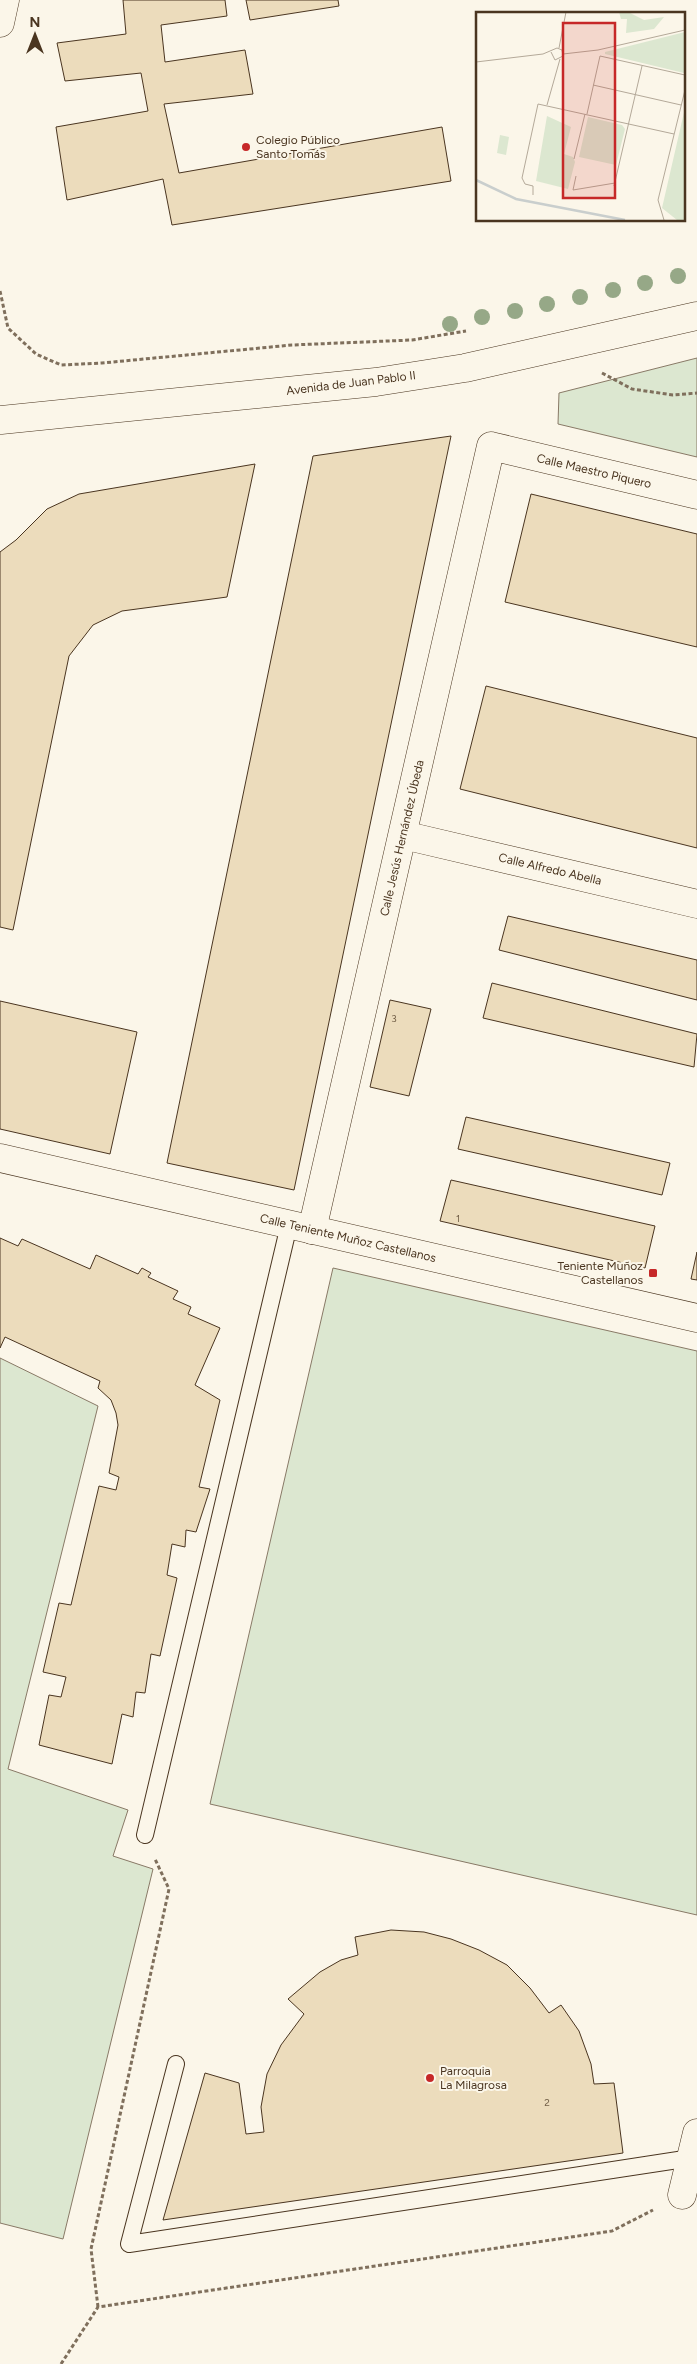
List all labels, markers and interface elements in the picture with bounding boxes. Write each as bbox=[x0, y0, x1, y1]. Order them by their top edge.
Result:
north arrow bbox=[10, 10, 60, 60]
inset map bbox=[476, 12, 684, 221]
text: N bbox=[30, 14, 40, 31]
place label: Colegio Público Santo Tomás bbox=[256, 133, 340, 161]
marker: Colegio Público Santo Tomás bbox=[240, 141, 252, 153]
street label: Avenida de Juan Pablo II bbox=[285, 368, 417, 398]
street label: Calle Maestro Piquero bbox=[535, 451, 653, 491]
street label: Calle Jesús Hernández Úbeda bbox=[377, 759, 427, 917]
street label: Calle Alfredo Abella bbox=[497, 850, 603, 888]
house number: 3 bbox=[391, 1012, 397, 1025]
street label: Calle Teniente Muñoz Castellanos bbox=[259, 1211, 438, 1265]
house number: 1 bbox=[456, 1212, 460, 1225]
place label: Teniente Muñoz Castellanos bbox=[557, 1259, 643, 1287]
marker: Teniente Muñoz Castellanos bbox=[647, 1267, 659, 1279]
place label: Parroquia La Milagrosa bbox=[440, 2064, 507, 2092]
marker: Parroquia La Milagrosa bbox=[424, 2072, 436, 2084]
house number: 2 bbox=[544, 2096, 550, 2109]

